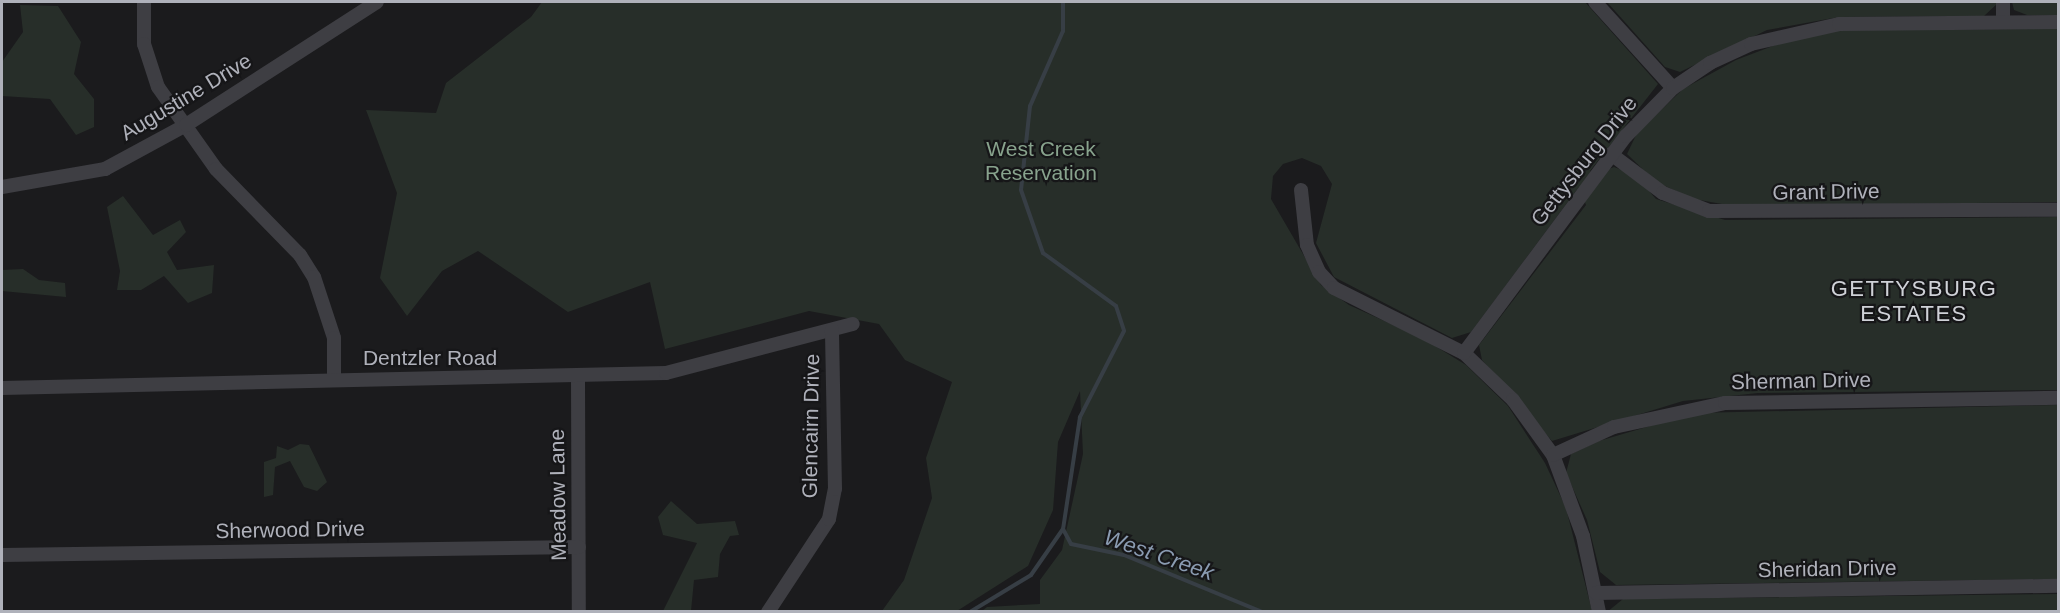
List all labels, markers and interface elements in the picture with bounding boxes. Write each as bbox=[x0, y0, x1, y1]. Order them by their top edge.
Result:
street label: Augustine Drive bbox=[116, 48, 256, 146]
street label: Gettysburg Drive bbox=[1526, 91, 1642, 231]
park label: West Creek Reservation bbox=[985, 136, 1097, 186]
street label: Grant Drive bbox=[1772, 178, 1880, 206]
district label: GETTYSBURG ESTATES bbox=[1831, 275, 1997, 326]
street label: Dentzler Road bbox=[363, 345, 497, 371]
street label: Glencairn Drive bbox=[797, 353, 825, 499]
street label: Sherman Drive bbox=[1731, 367, 1871, 395]
street label: Meadow Lane bbox=[544, 429, 572, 561]
street label: Sherwood Drive bbox=[215, 516, 365, 544]
water label: West Creek bbox=[1101, 524, 1217, 586]
street label: Sheridan Drive bbox=[1757, 555, 1897, 583]

